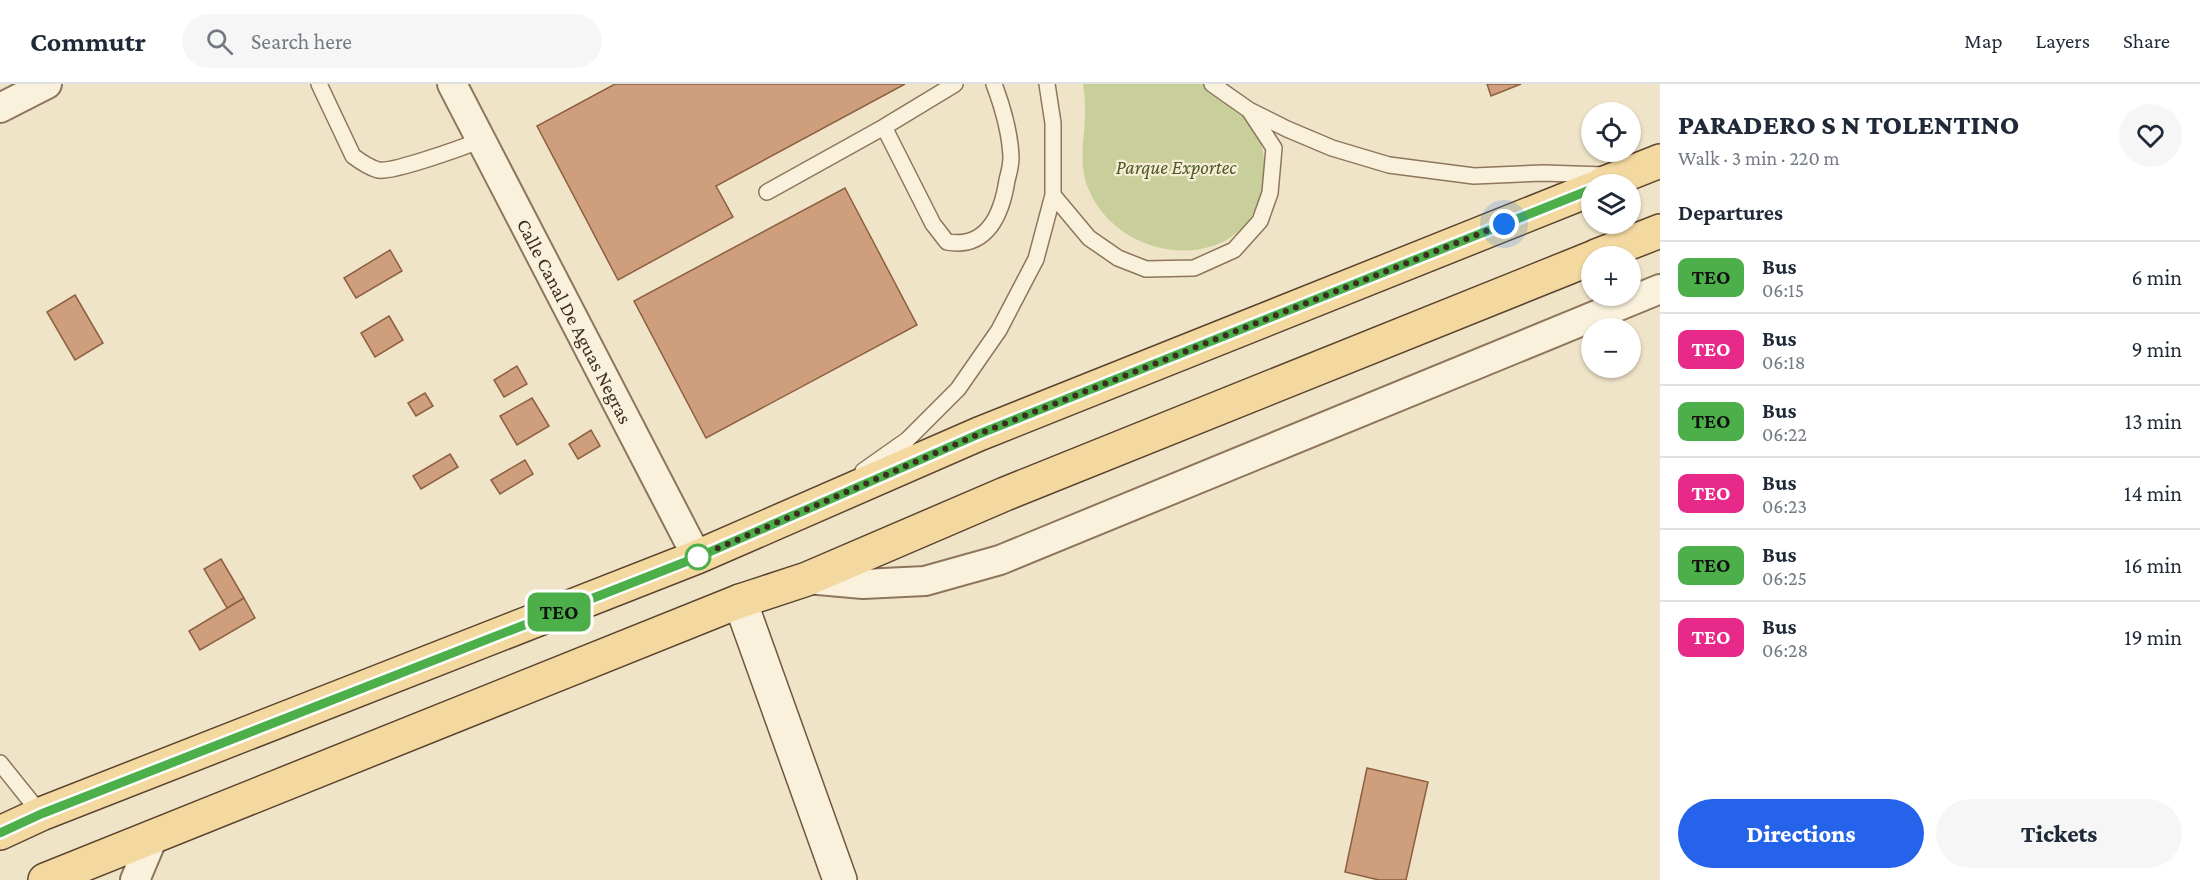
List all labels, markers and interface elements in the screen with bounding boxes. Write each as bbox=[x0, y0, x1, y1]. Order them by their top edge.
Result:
search box bbox=[182, 14, 602, 68]
icon: search bbox=[203, 25, 236, 58]
text: Commutr bbox=[30, 26, 146, 57]
text: Search here bbox=[251, 29, 352, 54]
text: Map bbox=[1964, 29, 2003, 53]
text: Layers bbox=[2036, 29, 2090, 53]
text: Share bbox=[2123, 29, 2170, 53]
map controls bbox=[1581, 102, 1641, 378]
button: locate bbox=[1581, 102, 1641, 162]
button: heart bbox=[2119, 104, 2182, 167]
text: PARADERO S N TOLENTINO bbox=[1678, 109, 2019, 140]
text: Walk · 3 min · 220 m bbox=[1678, 147, 1840, 169]
park label: Parque Exportec bbox=[1116, 156, 1237, 179]
button: layers bbox=[1581, 174, 1641, 234]
text: Departures bbox=[1678, 200, 1783, 225]
your location bbox=[1489, 209, 1519, 239]
street label: Calle Canal De Aguas Negras bbox=[513, 215, 637, 427]
button: + bbox=[1581, 246, 1641, 306]
text: Bus bbox=[1762, 254, 1796, 279]
text: TEO bbox=[1692, 265, 1730, 289]
text: 6 min bbox=[2131, 265, 2182, 290]
text: 06:15 bbox=[1762, 279, 1804, 301]
button: − bbox=[1581, 318, 1641, 378]
text: Bus bbox=[1762, 326, 1796, 351]
text: TEO bbox=[1692, 337, 1730, 361]
text: 9 min bbox=[2131, 337, 2182, 362]
text: 06:18 bbox=[1762, 351, 1805, 373]
text: Bus bbox=[1762, 398, 1796, 423]
text: TEO bbox=[1692, 409, 1730, 433]
text: 13 min bbox=[2125, 409, 2182, 434]
text: 06:22 bbox=[1762, 423, 1807, 445]
text: Bus bbox=[1762, 470, 1796, 495]
text: TEO bbox=[1692, 481, 1730, 505]
text: 14 min bbox=[2124, 481, 2182, 506]
text: 06:23 bbox=[1762, 495, 1807, 517]
text: Bus bbox=[1762, 542, 1796, 567]
unlabelled marker bbox=[685, 544, 711, 570]
text: TEO bbox=[1692, 553, 1730, 577]
text: 16 min bbox=[2124, 553, 2182, 578]
text: 06:25 bbox=[1762, 567, 1807, 589]
line badge: TEO bbox=[524, 592, 594, 632]
text: TEO bbox=[540, 600, 578, 624]
text: Bus bbox=[1762, 614, 1796, 639]
text: TEO bbox=[1692, 625, 1730, 649]
text: 19 min bbox=[2124, 625, 2182, 650]
text: 06:28 bbox=[1762, 639, 1808, 661]
button: Directions bbox=[1678, 799, 1924, 868]
button: Tickets bbox=[1936, 799, 2182, 868]

